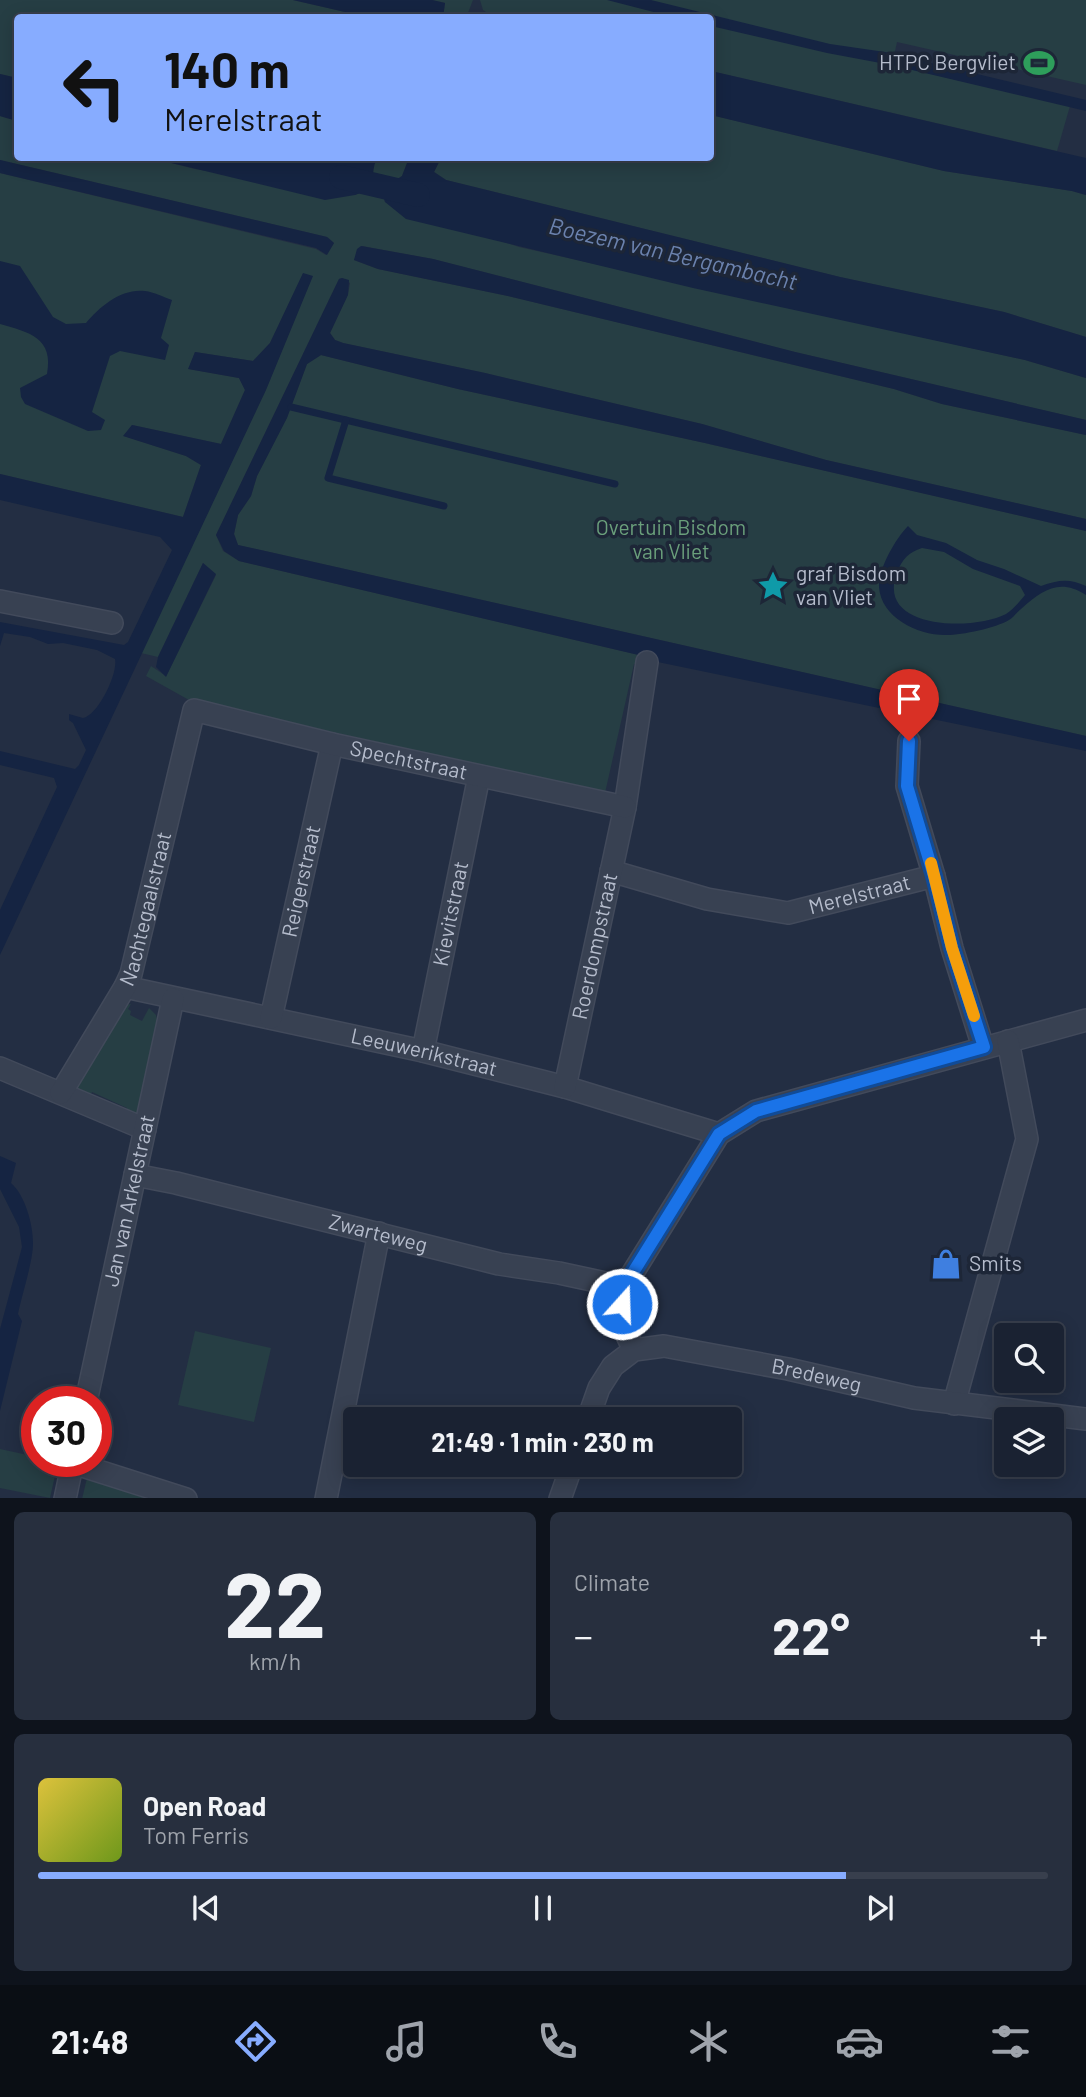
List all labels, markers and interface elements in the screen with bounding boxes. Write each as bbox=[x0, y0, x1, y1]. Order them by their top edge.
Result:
text: 140 m bbox=[164, 39, 290, 98]
icon: left bbox=[49, 42, 140, 133]
sports icon: HTPC Bergvliet bbox=[1022, 46, 1056, 80]
place label: HTPC Bergvliet bbox=[879, 49, 1016, 74]
text: Merelstraat bbox=[164, 99, 323, 137]
water label: Boezem van Bergambacht bbox=[546, 211, 800, 295]
park label: Overtuin Bisdom van Vliet bbox=[596, 514, 746, 563]
place label: graf Bisdom van Vliet bbox=[796, 560, 906, 609]
place icon: graf Bisdom van Vliet bbox=[756, 569, 790, 603]
pin bbox=[879, 669, 939, 741]
icon: arrive bbox=[890, 680, 928, 718]
street label: Spechtstraat bbox=[348, 734, 470, 784]
street label: Reigerstraat bbox=[275, 823, 325, 939]
street label: Nachtegaalstraat bbox=[113, 829, 176, 989]
street label: Kievitstraat bbox=[427, 859, 472, 968]
street label: Merelstraat bbox=[806, 868, 913, 918]
street label: Roerdompstraat bbox=[566, 870, 622, 1021]
street label: Leeuwerikstraat bbox=[349, 1022, 500, 1080]
street label: Jan van Arkelstraat bbox=[97, 1112, 159, 1289]
street label: Zwarteweg bbox=[326, 1208, 430, 1257]
shop icon: Smits bbox=[929, 1247, 963, 1281]
place label: Smits bbox=[969, 1250, 1022, 1275]
position arrow bbox=[585, 1267, 659, 1341]
map controls bbox=[994, 1323, 1064, 1477]
button: search bbox=[994, 1323, 1064, 1393]
street label: Bredeweg bbox=[770, 1352, 864, 1397]
speed limit sign: 30 bbox=[21, 1386, 112, 1477]
button: layers bbox=[994, 1407, 1064, 1477]
text: 21:49 · 1 min · 230 m bbox=[431, 1426, 654, 1457]
text: 22 bbox=[224, 1547, 326, 1656]
text: Climate bbox=[574, 1568, 650, 1596]
text: 22° bbox=[772, 1603, 850, 1665]
text: − bbox=[574, 1612, 593, 1658]
text: + bbox=[1029, 1612, 1048, 1658]
text: km/h bbox=[249, 1647, 301, 1675]
text: Open Road bbox=[143, 1790, 266, 1821]
text: Tom Ferris bbox=[143, 1821, 249, 1849]
icon: previous bbox=[187, 1889, 225, 1927]
icon: pause bbox=[524, 1889, 562, 1927]
icon: next bbox=[861, 1889, 899, 1927]
icon: directions bbox=[231, 2017, 280, 2066]
icon: music bbox=[382, 2017, 431, 2066]
icon: phone bbox=[533, 2017, 582, 2066]
icon: climate bbox=[684, 2017, 733, 2066]
icon: car bbox=[835, 2017, 884, 2066]
icon: filters bbox=[986, 2017, 1035, 2066]
text: 21:48 bbox=[51, 2022, 128, 2060]

